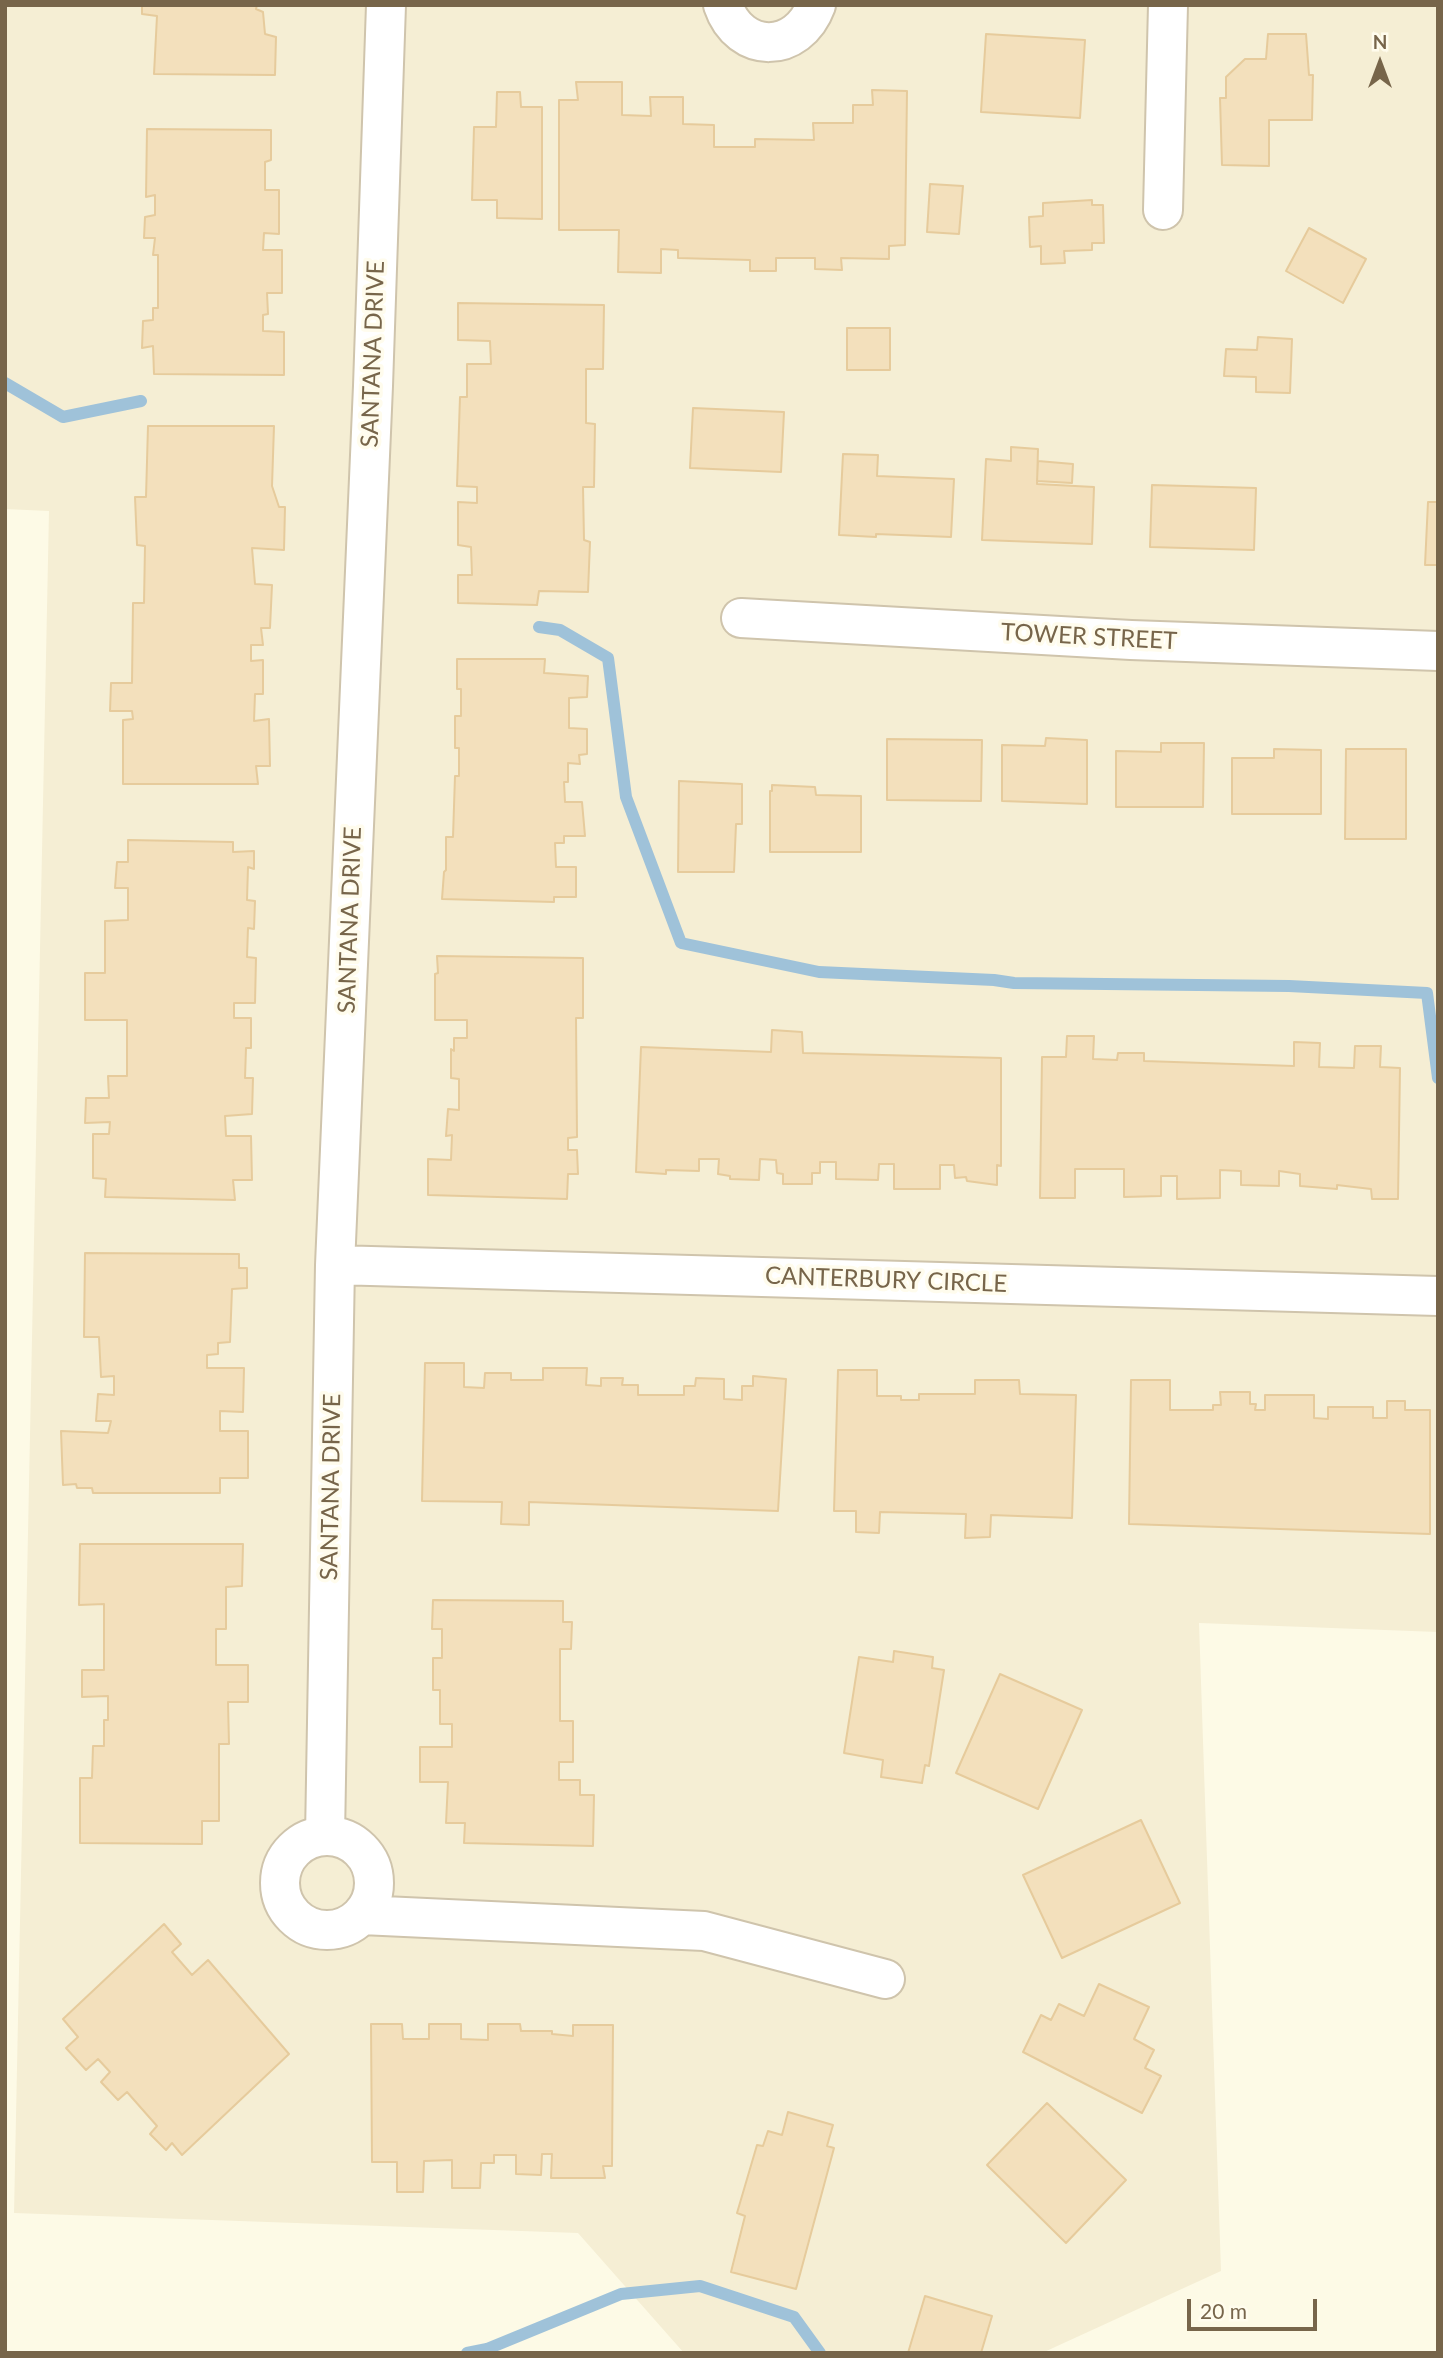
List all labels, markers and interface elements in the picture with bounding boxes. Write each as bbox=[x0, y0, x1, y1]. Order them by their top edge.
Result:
north arrow bbox=[1345, 28, 1415, 98]
text: N bbox=[1373, 30, 1387, 53]
street label: SANTANA DRIVE bbox=[355, 260, 391, 448]
street label: TOWER STREET bbox=[1000, 618, 1178, 656]
street label: SANTANA DRIVE bbox=[332, 826, 368, 1014]
street label: CANTERBURY CIRCLE bbox=[764, 1261, 1008, 1299]
street label: SANTANA DRIVE bbox=[315, 1393, 347, 1581]
scale bar bbox=[1191, 2284, 1320, 2328]
text: 20 m bbox=[1200, 2298, 1247, 2323]

